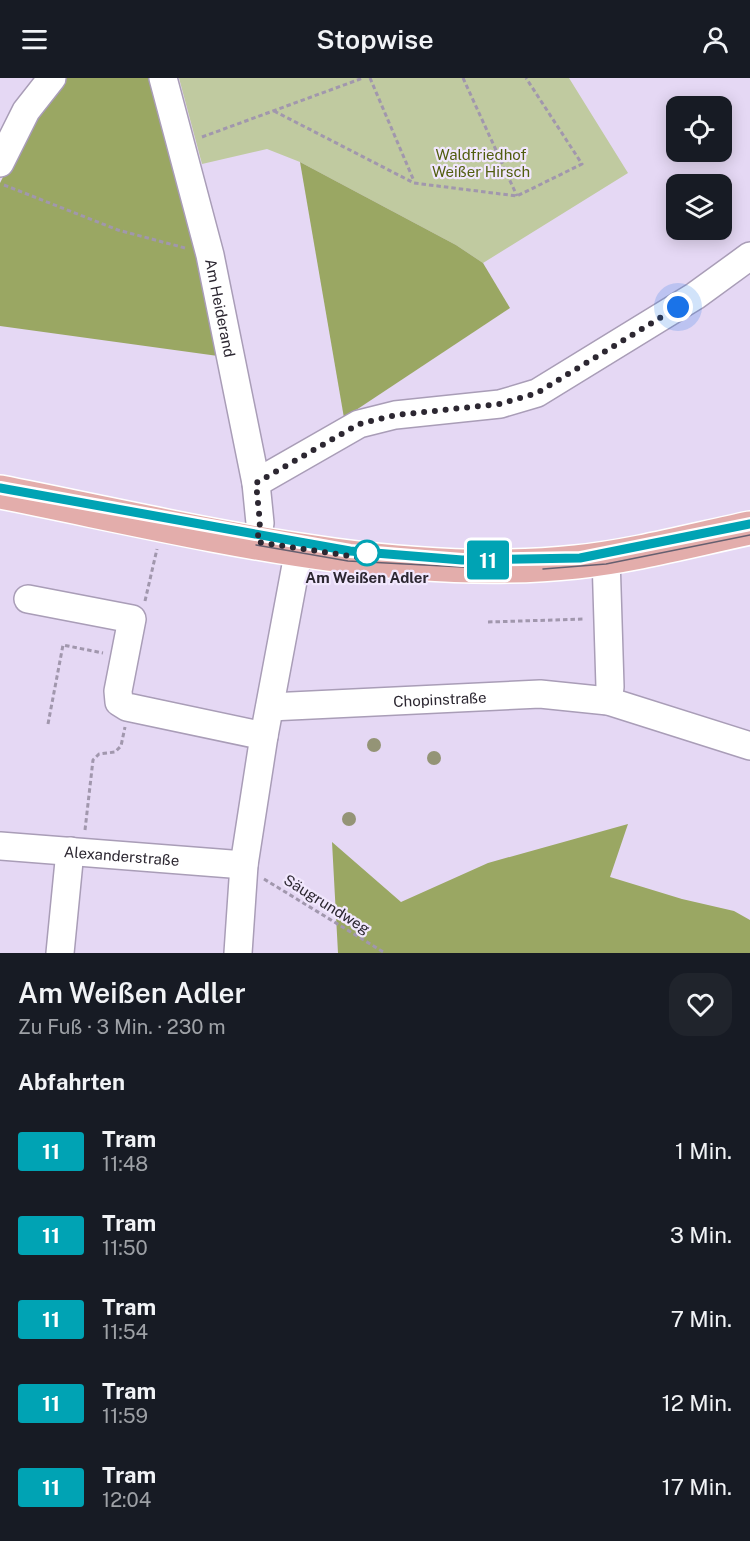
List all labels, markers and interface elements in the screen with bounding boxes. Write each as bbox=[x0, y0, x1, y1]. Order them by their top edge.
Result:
icon: menu bbox=[18, 23, 51, 56]
text: Stopwise bbox=[316, 23, 434, 55]
icon: person bbox=[699, 23, 732, 56]
map controls bbox=[666, 96, 732, 240]
button: locate bbox=[666, 96, 732, 162]
park label: Waldfriedhof Weißer Hirsch bbox=[432, 146, 530, 180]
button: layers bbox=[666, 174, 732, 240]
street label: Am Heiderand bbox=[202, 257, 239, 358]
your location bbox=[663, 292, 693, 322]
marker: Am Weißen Adler bbox=[354, 540, 380, 566]
line badge: 11 bbox=[461, 540, 515, 580]
text: 11 bbox=[479, 548, 497, 573]
place label: Am Weißen Adler bbox=[305, 569, 429, 586]
street label: Chopinstraße bbox=[393, 688, 487, 710]
street label: Alexanderstraße bbox=[63, 843, 180, 868]
street label: Säugrundweg bbox=[281, 871, 373, 937]
button: heart bbox=[669, 973, 732, 1036]
text: Am Weißen Adler bbox=[18, 976, 246, 1009]
text: Zu Fuß · 3 Min. · 230 m bbox=[18, 1015, 226, 1039]
text: Abfahrten bbox=[18, 1069, 125, 1095]
text: Tram bbox=[102, 1126, 156, 1152]
text: 1 Min. bbox=[675, 1138, 732, 1164]
text: 11 bbox=[42, 1139, 60, 1164]
text: 11:48 bbox=[102, 1152, 148, 1176]
text: Tram bbox=[102, 1210, 156, 1236]
text: 3 Min. bbox=[670, 1222, 732, 1248]
text: 11 bbox=[42, 1223, 60, 1248]
text: 11:50 bbox=[102, 1236, 148, 1260]
text: Tram bbox=[102, 1294, 156, 1320]
text: 7 Min. bbox=[671, 1306, 732, 1332]
text: 11 bbox=[42, 1307, 60, 1332]
text: 11:54 bbox=[102, 1320, 148, 1344]
text: Tram bbox=[102, 1378, 156, 1404]
text: 12 Min. bbox=[662, 1390, 732, 1416]
text: 11 bbox=[42, 1391, 60, 1416]
text: 11:59 bbox=[102, 1404, 148, 1428]
text: Tram bbox=[102, 1462, 156, 1488]
text: 17 Min. bbox=[662, 1474, 732, 1500]
text: 11 bbox=[42, 1475, 60, 1500]
text: 12:04 bbox=[102, 1488, 151, 1512]

